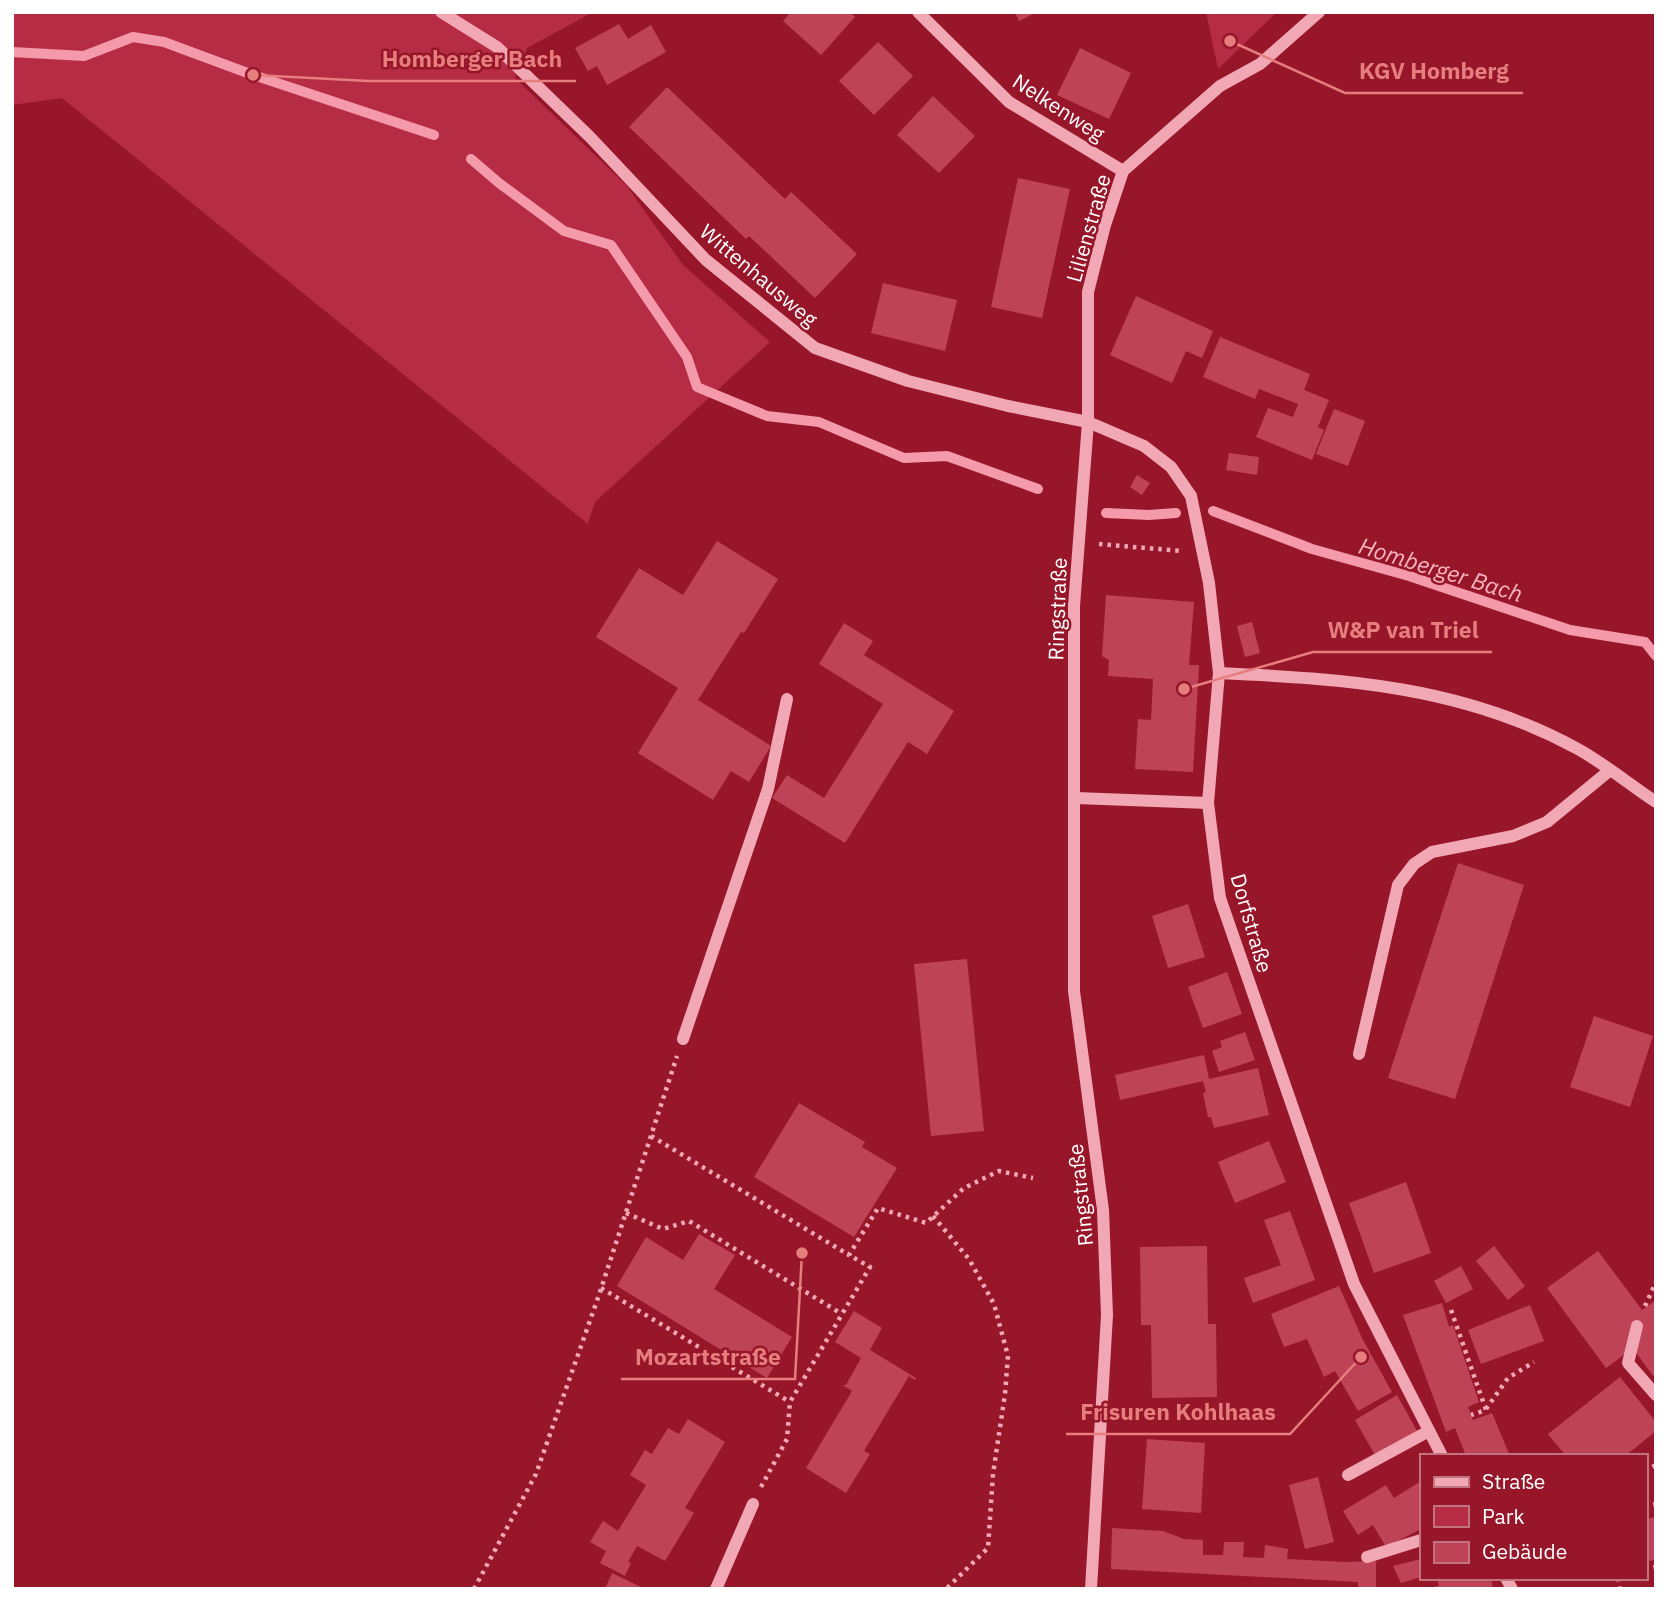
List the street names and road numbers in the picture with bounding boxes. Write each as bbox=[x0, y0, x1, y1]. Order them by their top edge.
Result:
street label: Nelkenweg bbox=[1007, 67, 1111, 147]
street label: Lilienstraße bbox=[1059, 171, 1117, 285]
street label: Wittenhausweg bbox=[694, 217, 824, 333]
street label: Ringstraße bbox=[1041, 557, 1073, 661]
street label: Dorfstraße bbox=[1225, 870, 1279, 976]
street label: Ringstraße bbox=[1061, 1142, 1099, 1248]

